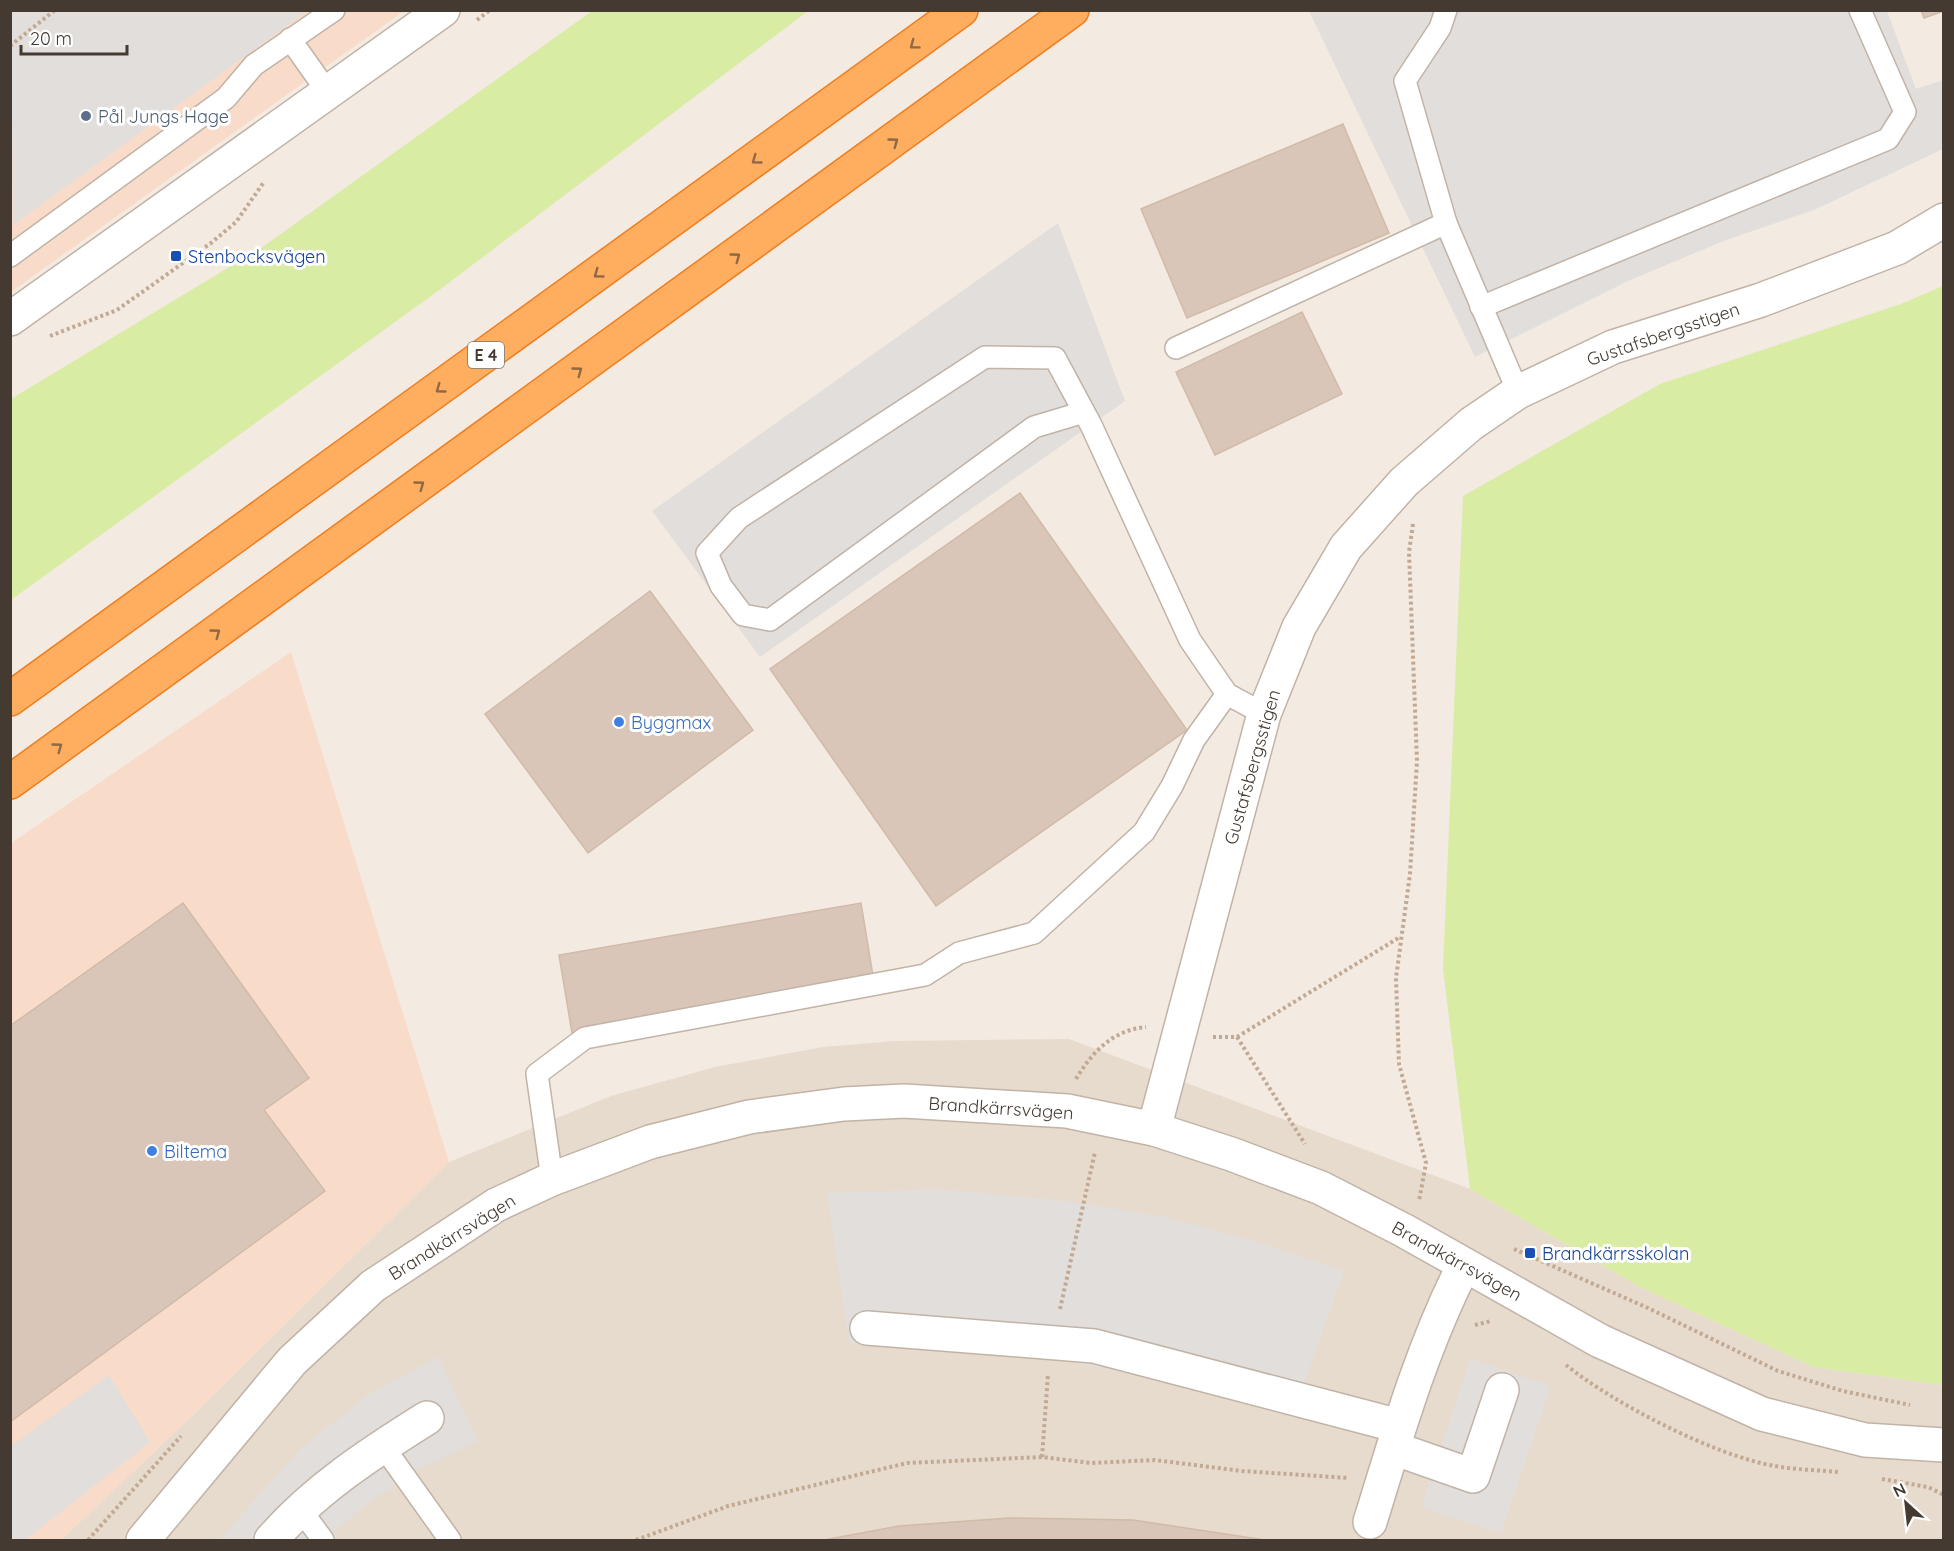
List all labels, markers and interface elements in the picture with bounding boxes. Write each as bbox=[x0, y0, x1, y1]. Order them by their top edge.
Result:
scale bar bbox=[21, 18, 128, 56]
text: 20 m bbox=[30, 27, 72, 50]
one-way arrow bbox=[909, 38, 920, 49]
place label: Pål Jungs Hage bbox=[98, 105, 229, 128]
marker: Pål Jungs Hage bbox=[79, 109, 93, 123]
one-way arrow bbox=[887, 138, 898, 149]
one-way arrow bbox=[751, 153, 762, 164]
place label: Stenbocksvägen bbox=[188, 245, 326, 268]
marker: Stenbocksvägen bbox=[169, 249, 183, 263]
one-way arrow bbox=[729, 253, 740, 264]
one-way arrow bbox=[593, 267, 604, 278]
street label: Gustafsbergsstigen bbox=[1584, 297, 1742, 371]
road number: E 4 bbox=[468, 342, 504, 368]
one-way arrow bbox=[572, 367, 583, 378]
one-way arrow bbox=[435, 381, 446, 392]
one-way arrow bbox=[414, 481, 425, 492]
one-way arrow bbox=[209, 629, 220, 640]
street label: Gustafsbergsstigen bbox=[1219, 687, 1285, 847]
place label: Byggmax bbox=[631, 711, 711, 734]
marker: Byggmax bbox=[612, 715, 626, 729]
one-way arrow bbox=[51, 744, 62, 755]
street label: Brandkärrsvägen bbox=[928, 1091, 1074, 1125]
place label: Biltema bbox=[164, 1140, 227, 1163]
marker: Biltema bbox=[145, 1144, 159, 1158]
street label: Brandkärrsvägen bbox=[384, 1189, 520, 1285]
street label: Brandkärrsvägen bbox=[1388, 1216, 1526, 1306]
place label: Brandkärrsskolan bbox=[1542, 1242, 1689, 1265]
marker: Brandkärrsskolan bbox=[1523, 1246, 1537, 1260]
north arrow bbox=[1876, 1473, 1936, 1533]
text: N bbox=[1889, 1478, 1909, 1501]

